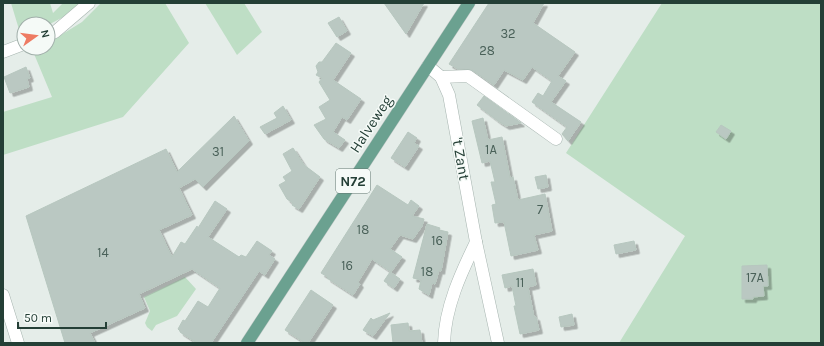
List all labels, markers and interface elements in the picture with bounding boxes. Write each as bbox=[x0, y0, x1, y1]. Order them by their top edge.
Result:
north arrow bbox=[16, 16, 56, 56]
house number: 32 bbox=[500, 26, 516, 41]
text: N bbox=[38, 28, 52, 39]
house number: 28 bbox=[479, 43, 495, 58]
street label: Halveweg bbox=[346, 91, 396, 156]
street label: 't Zant bbox=[448, 136, 474, 182]
house number: 1A bbox=[485, 142, 497, 157]
house number: 31 bbox=[212, 144, 224, 159]
road number: N72 bbox=[336, 169, 370, 193]
house number: 7 bbox=[537, 202, 543, 217]
house number: 18 bbox=[357, 222, 369, 237]
house number: 16 bbox=[431, 233, 443, 248]
house number: 14 bbox=[97, 245, 109, 260]
house number: 16 bbox=[341, 258, 353, 273]
house number: 18 bbox=[421, 264, 433, 279]
house number: 17A bbox=[746, 270, 764, 285]
house number: 11 bbox=[516, 275, 524, 290]
scale bar bbox=[18, 304, 106, 330]
text: 50 m bbox=[24, 311, 52, 325]

